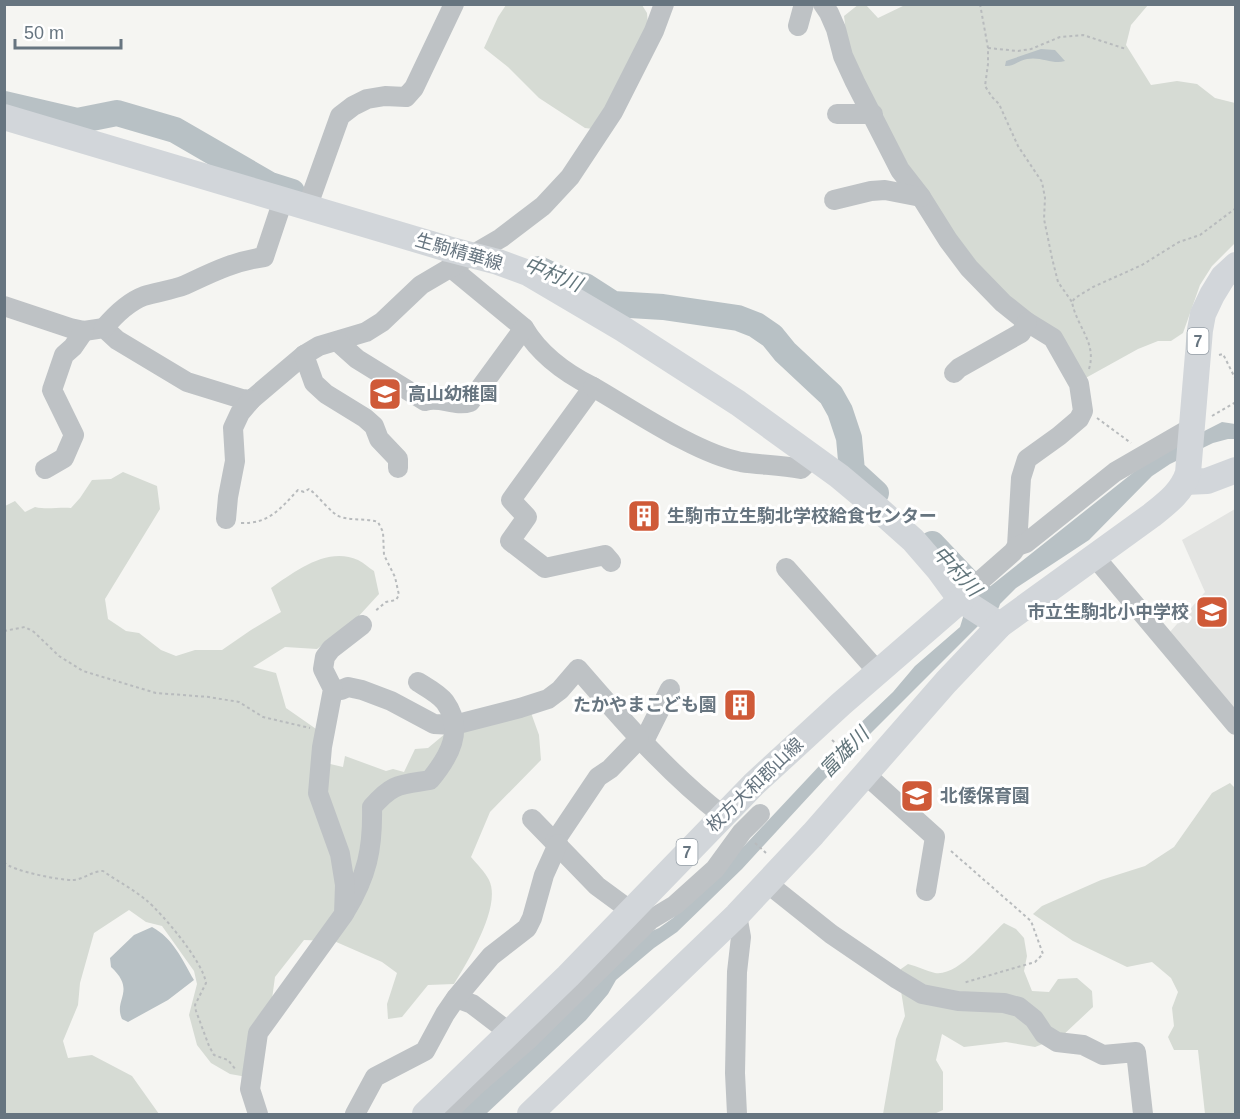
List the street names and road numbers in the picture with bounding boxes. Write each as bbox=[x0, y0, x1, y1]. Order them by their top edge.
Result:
street label: 生駒精華線 bbox=[413, 230, 505, 274]
road number: 7 bbox=[1188, 328, 1208, 354]
street label: 枚方大和郡山線 bbox=[703, 734, 807, 836]
road number: 7 bbox=[676, 839, 698, 865]

